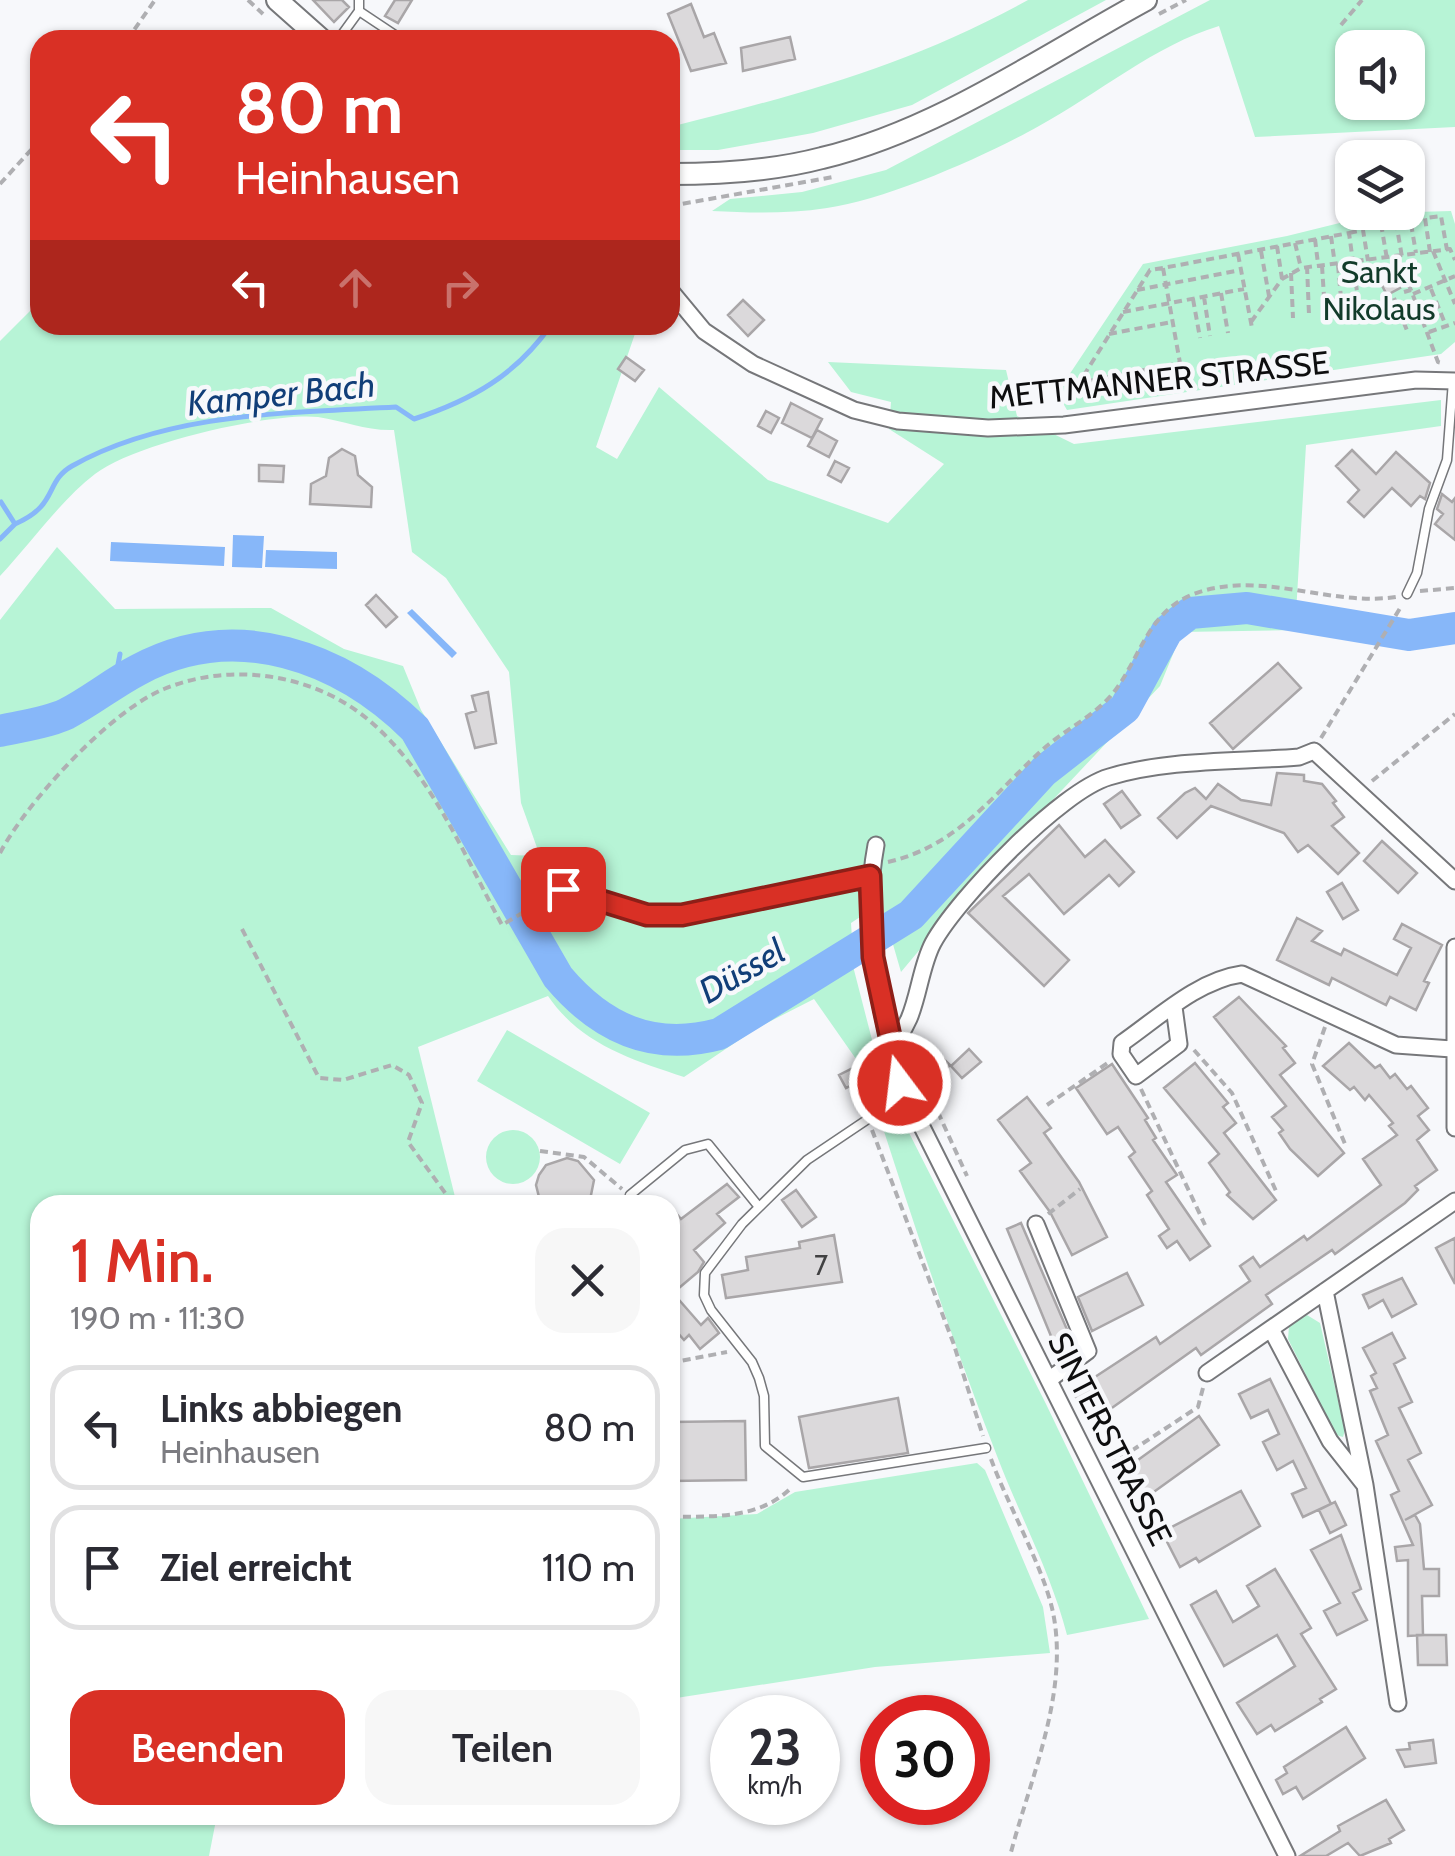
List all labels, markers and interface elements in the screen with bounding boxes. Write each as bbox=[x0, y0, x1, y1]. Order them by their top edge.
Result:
map controls bbox=[1335, 30, 1425, 230]
button: sound bbox=[1335, 30, 1425, 120]
text: 80 m bbox=[235, 65, 403, 151]
icon: left bbox=[70, 70, 200, 200]
button: layers bbox=[1335, 140, 1425, 230]
text: Heinhausen bbox=[235, 151, 460, 205]
park label: Sankt Nikolaus bbox=[1322, 252, 1436, 328]
icon: left bbox=[223, 260, 278, 315]
icon: ahead bbox=[328, 260, 383, 315]
icon: right bbox=[433, 260, 488, 315]
street label: METTMANNER STRASSE bbox=[987, 342, 1331, 417]
water label: Kamper Bach bbox=[185, 362, 377, 425]
pin bbox=[521, 847, 606, 932]
icon: arrive bbox=[536, 862, 591, 917]
water label: Düssel bbox=[691, 929, 793, 1012]
position arrow bbox=[848, 1031, 952, 1135]
text: 1 Min. bbox=[70, 1224, 214, 1297]
button: close bbox=[535, 1228, 640, 1333]
house number: 7 bbox=[814, 1248, 828, 1282]
text: 190 m · 11:30 bbox=[70, 1298, 245, 1337]
street label: SINTERSTRASSE bbox=[1040, 1326, 1181, 1552]
text: Links abbiegen bbox=[160, 1385, 403, 1432]
icon: left bbox=[75, 1400, 130, 1455]
text: 80 m bbox=[544, 1404, 635, 1451]
text: Heinhausen bbox=[160, 1432, 320, 1471]
icon: arrive bbox=[75, 1540, 130, 1595]
text: Ziel erreicht bbox=[160, 1544, 352, 1591]
text: 110 m bbox=[542, 1544, 635, 1591]
button: Beenden bbox=[70, 1690, 345, 1805]
button: Teilen bbox=[365, 1690, 640, 1805]
speed limit sign: 30 bbox=[860, 1695, 990, 1825]
text: 23 bbox=[748, 1717, 802, 1778]
text: km/h bbox=[748, 1770, 802, 1800]

